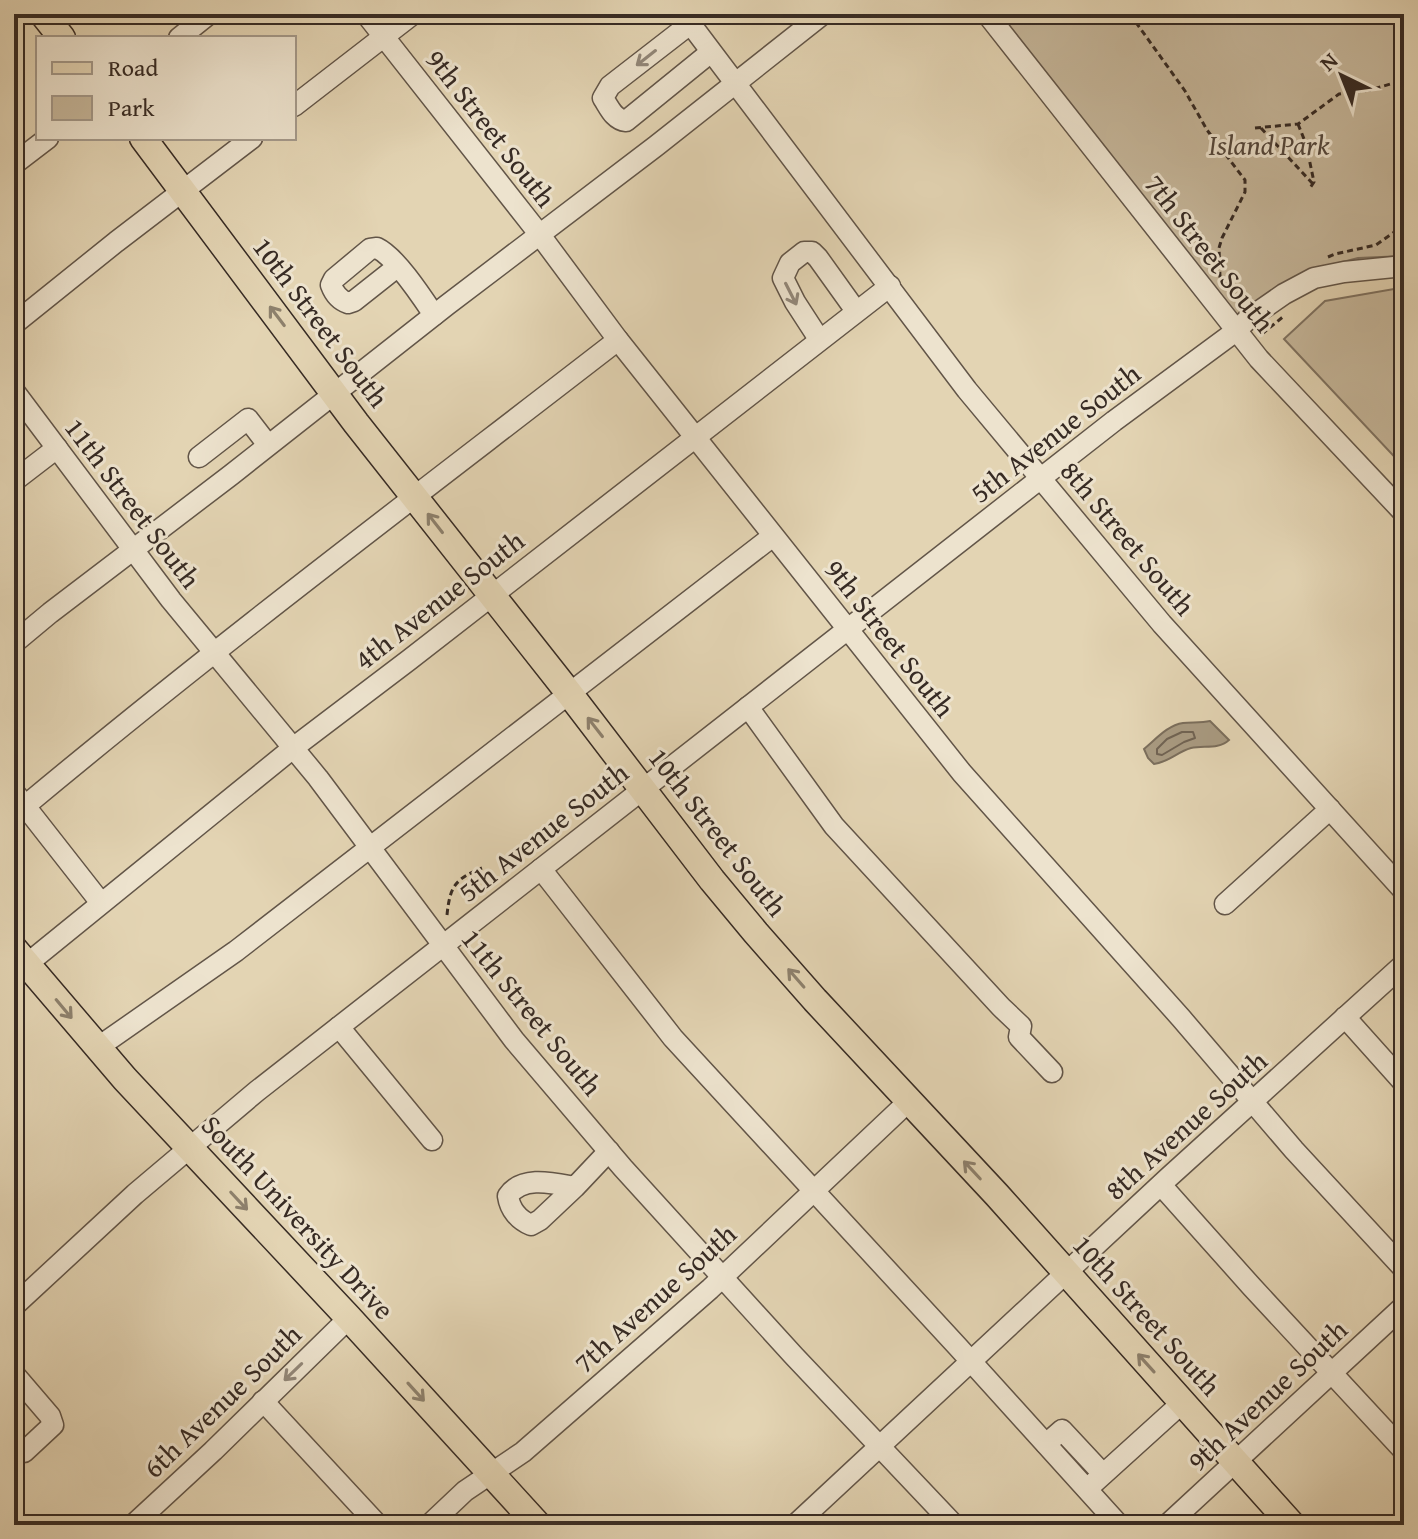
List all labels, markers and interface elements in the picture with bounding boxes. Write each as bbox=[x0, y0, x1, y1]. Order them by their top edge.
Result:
legend bbox=[36, 36, 296, 140]
north arrow bbox=[1302, 36, 1382, 116]
street label: 9th Street South bbox=[416, 40, 567, 216]
text: N bbox=[1312, 44, 1345, 78]
text: Road bbox=[108, 50, 158, 85]
one-way arrow bbox=[636, 50, 657, 67]
text: Park bbox=[108, 90, 155, 125]
park label: Island Park bbox=[1209, 124, 1330, 165]
street label: 7th Street South bbox=[1135, 165, 1286, 341]
street label: 10th Street South bbox=[244, 228, 399, 416]
one-way arrow bbox=[784, 282, 800, 306]
one-way arrow bbox=[268, 306, 285, 328]
street label: 5th Avenue South bbox=[961, 353, 1149, 512]
street label: 11th Street South bbox=[56, 409, 211, 597]
street label: 8th Street South bbox=[1051, 451, 1206, 624]
one-way arrow bbox=[426, 513, 443, 534]
street label: 4th Avenue South bbox=[345, 520, 533, 679]
street label: 9th Street South bbox=[815, 550, 966, 726]
one-way arrow bbox=[587, 717, 604, 739]
street label: 10th Street South bbox=[639, 739, 798, 925]
street label: 5th Avenue South bbox=[449, 752, 637, 911]
street label: 11th Street South bbox=[452, 919, 613, 1104]
one-way arrow bbox=[788, 969, 806, 989]
one-way arrow bbox=[55, 998, 73, 1019]
street label: 8th Avenue South bbox=[1095, 1040, 1276, 1209]
street label: South University Drive bbox=[192, 1105, 404, 1328]
one-way arrow bbox=[964, 1160, 982, 1180]
one-way arrow bbox=[230, 1191, 249, 1211]
street label: 7th Avenue South bbox=[564, 1213, 745, 1382]
street label: 10th Street South bbox=[1064, 1225, 1231, 1405]
street label: 9th Avenue South bbox=[1177, 1309, 1356, 1480]
street label: 6th Avenue South bbox=[133, 1314, 310, 1487]
one-way arrow bbox=[1138, 1353, 1156, 1373]
one-way arrow bbox=[284, 1362, 303, 1381]
one-way arrow bbox=[407, 1381, 425, 1401]

